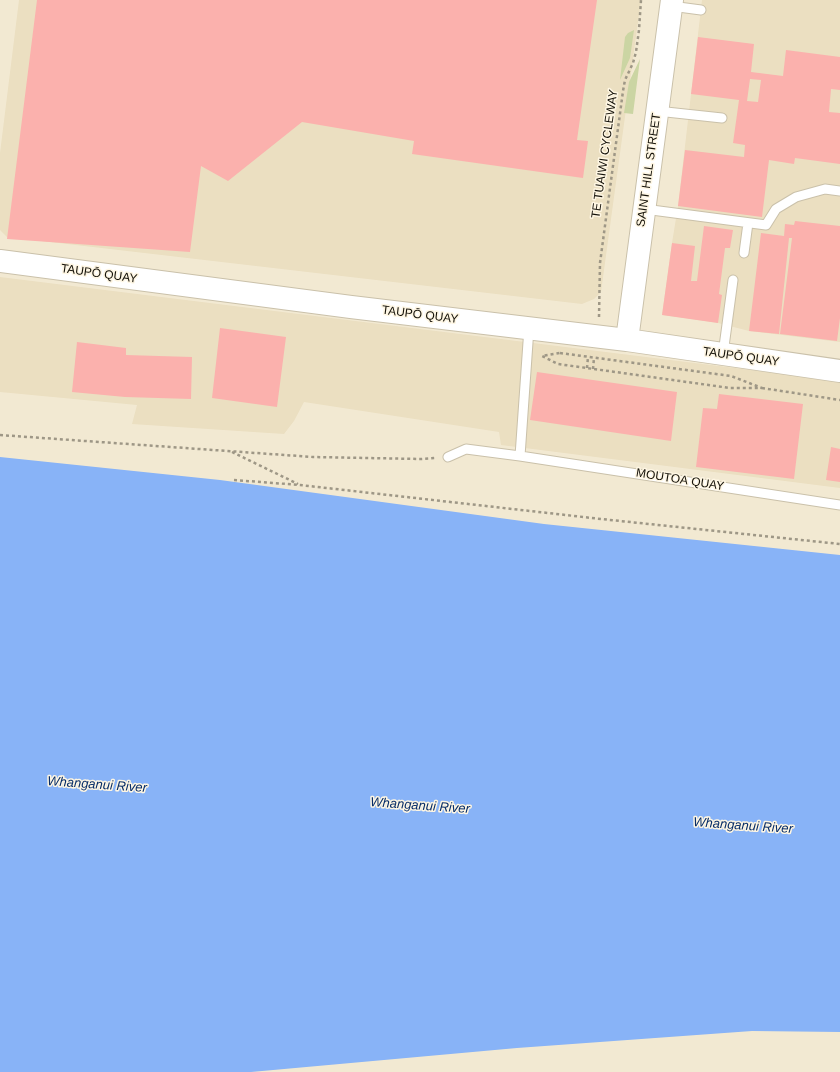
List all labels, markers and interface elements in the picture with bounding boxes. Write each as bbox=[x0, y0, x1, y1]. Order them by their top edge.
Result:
street label: TE TUAIWI CYCLEWAY bbox=[589, 89, 621, 219]
street label: SAINT HILL STREET bbox=[634, 112, 664, 228]
street label: TAUPŌ QUAY bbox=[60, 262, 138, 286]
street label: TAUPŌ QUAY bbox=[381, 303, 459, 327]
street label: TAUPŌ QUAY bbox=[702, 345, 780, 369]
street label: MOUTOA QUAY bbox=[635, 466, 725, 494]
water label: Whanganui River bbox=[47, 774, 147, 796]
water label: Whanganui River bbox=[370, 795, 470, 817]
water label: Whanganui River bbox=[693, 815, 793, 837]

